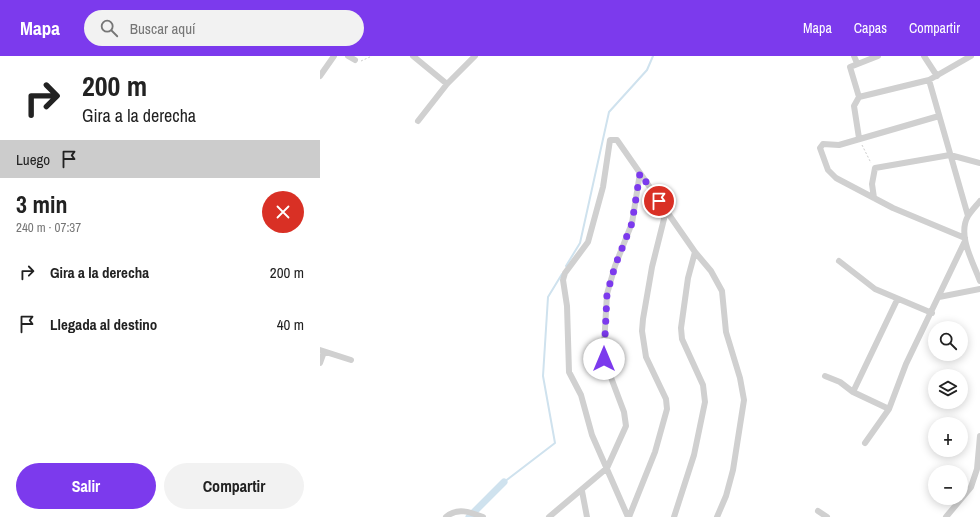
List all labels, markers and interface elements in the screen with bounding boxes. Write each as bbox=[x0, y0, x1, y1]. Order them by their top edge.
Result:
search box bbox=[84, 10, 364, 46]
text: Mapa bbox=[20, 15, 60, 41]
icon: search bbox=[98, 17, 120, 39]
text: Buscar aquí bbox=[130, 18, 195, 39]
text: Mapa bbox=[803, 19, 832, 37]
text: Capas bbox=[854, 19, 887, 37]
text: Compartir bbox=[909, 19, 960, 37]
text: 200 m bbox=[82, 67, 147, 105]
icon: right bbox=[16, 72, 68, 124]
text: Gira a la derecha bbox=[82, 103, 196, 128]
icon: arrive bbox=[58, 148, 80, 170]
text: Luego bbox=[16, 149, 50, 170]
pin bbox=[642, 184, 676, 218]
text: 3 min bbox=[16, 188, 67, 220]
icon: arrive bbox=[648, 190, 670, 212]
button: close bbox=[262, 191, 304, 233]
text: 240 m · 07:37 bbox=[16, 219, 81, 236]
icon: right bbox=[16, 261, 38, 283]
text: Gira a la derecha bbox=[50, 262, 149, 283]
text: 200 m bbox=[270, 262, 304, 283]
icon: arrive bbox=[16, 313, 38, 335]
text: Llegada al destino bbox=[50, 314, 157, 335]
text: 40 m bbox=[277, 314, 304, 335]
map controls bbox=[928, 321, 968, 505]
button: search bbox=[928, 321, 968, 361]
position arrow bbox=[583, 338, 625, 380]
button: layers bbox=[928, 369, 968, 409]
button: + bbox=[928, 417, 968, 457]
button: Salir bbox=[16, 463, 156, 509]
button: Compartir bbox=[164, 463, 304, 509]
button: − bbox=[928, 465, 968, 505]

